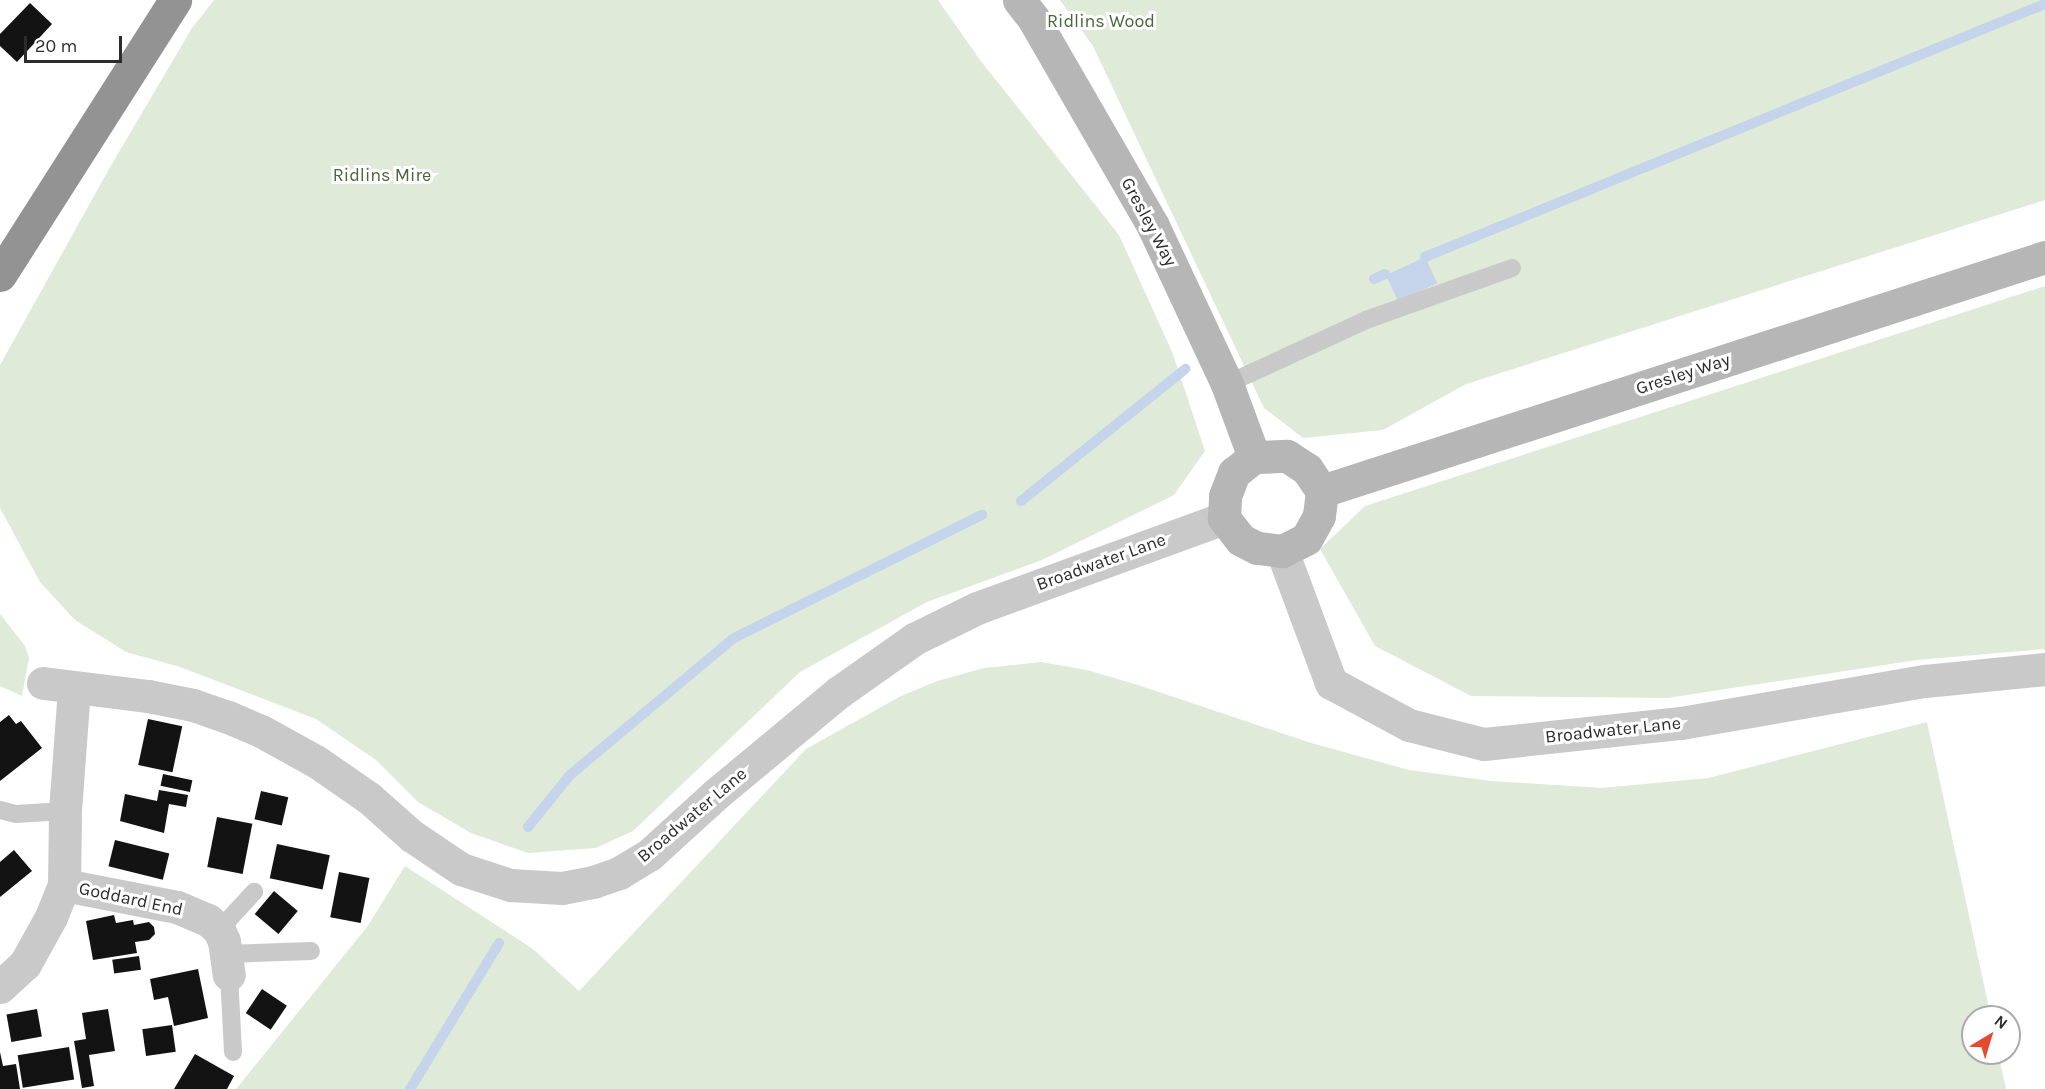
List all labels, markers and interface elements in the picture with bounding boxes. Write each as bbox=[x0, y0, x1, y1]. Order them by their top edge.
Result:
park label: Ridlins Wood bbox=[1047, 10, 1155, 32]
scale bar bbox=[27, 24, 124, 62]
text: 20 m bbox=[35, 35, 77, 57]
park label: Ridlins Mire bbox=[333, 164, 431, 186]
street label: Gresley Way bbox=[1117, 174, 1181, 270]
street label: Gresley Way bbox=[1633, 349, 1733, 399]
street label: Broadwater Lane bbox=[1033, 529, 1169, 595]
street label: Broadwater Lane bbox=[1544, 712, 1682, 748]
street label: Broadwater Lane bbox=[633, 763, 751, 867]
street label: Goddard End bbox=[77, 877, 185, 921]
north arrow bbox=[1961, 1005, 2021, 1065]
text: N bbox=[1991, 1011, 2012, 1033]

